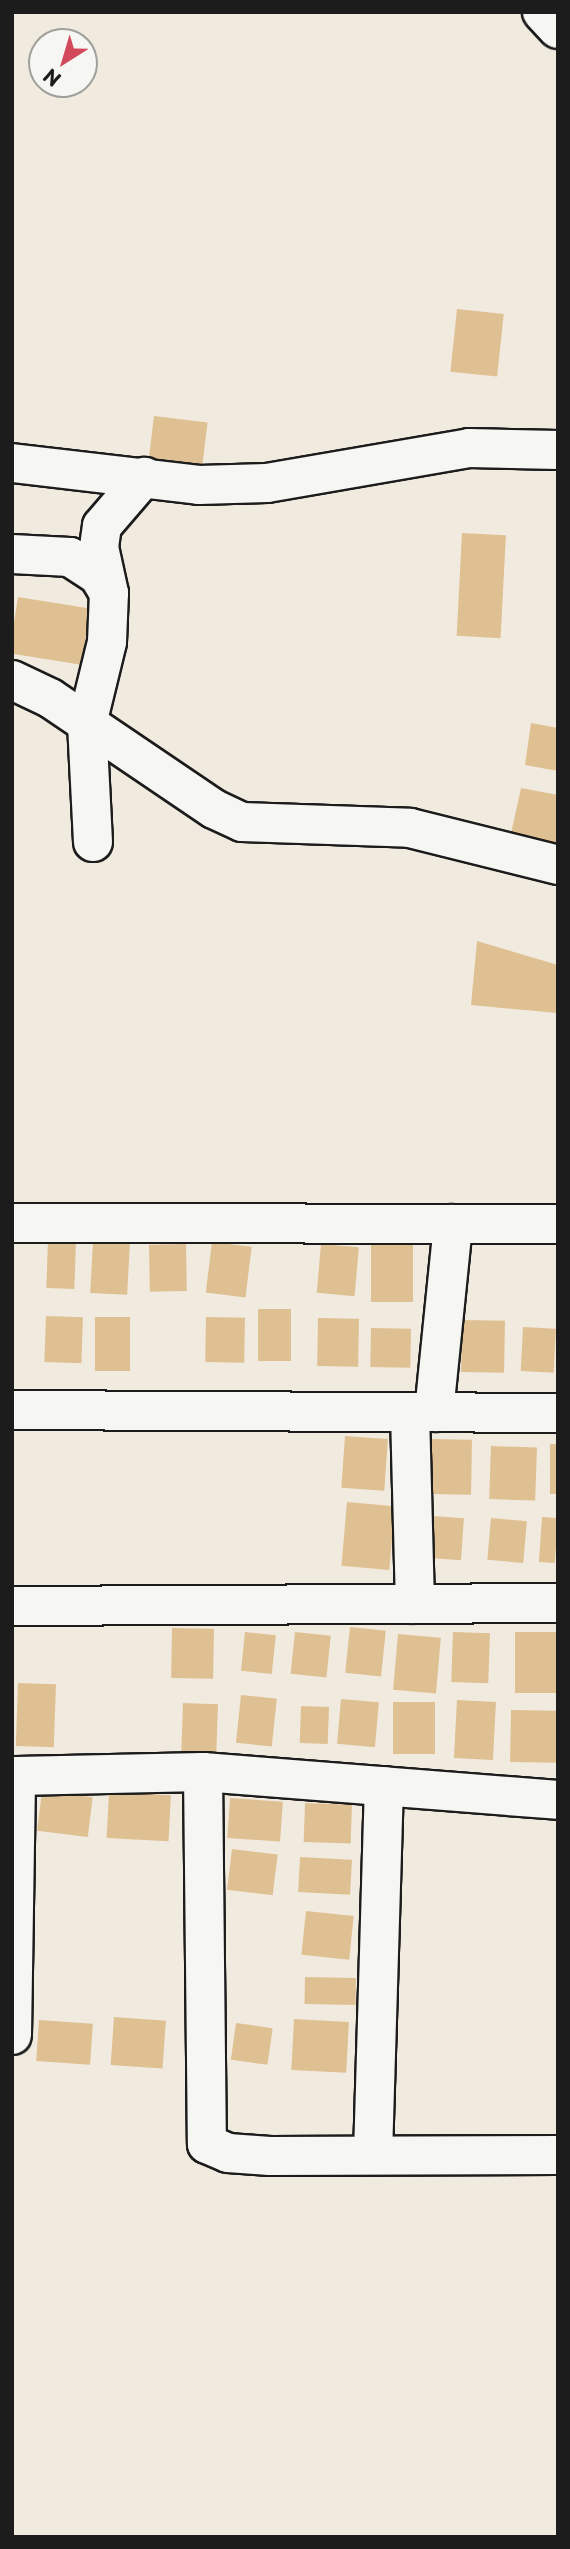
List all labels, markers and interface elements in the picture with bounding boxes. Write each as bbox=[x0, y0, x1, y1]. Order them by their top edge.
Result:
north arrow bbox=[28, 28, 98, 98]
text: N bbox=[37, 62, 66, 94]

